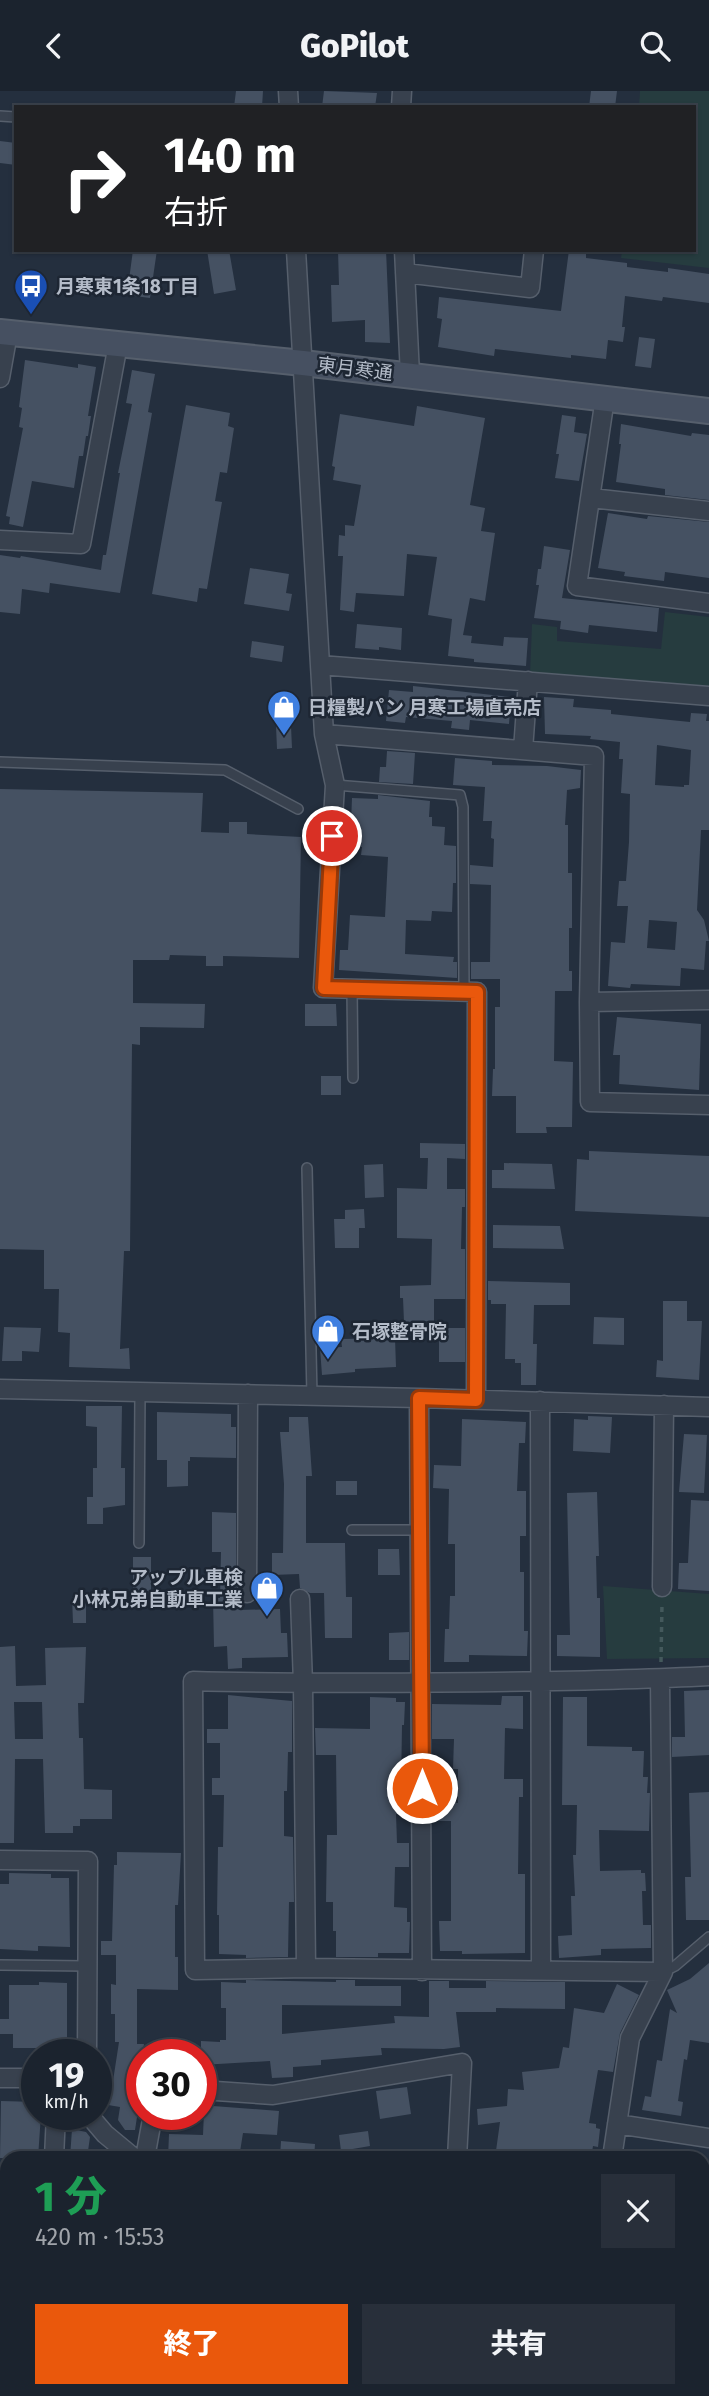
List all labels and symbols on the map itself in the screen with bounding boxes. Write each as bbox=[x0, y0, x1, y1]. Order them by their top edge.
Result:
bus stop icon: 月寒東1条18丁目 bbox=[12, 267, 50, 316]
place label: 月寒東1条18丁目 bbox=[56, 275, 199, 298]
street label: 東月寒通 bbox=[316, 353, 394, 385]
shop icon: 日糧製パン 月寒工場直売店 bbox=[265, 688, 303, 737]
place label: 日糧製パン 月寒工場直売店 bbox=[308, 696, 541, 719]
pin bbox=[302, 806, 362, 866]
shop icon: 石塚整骨院 bbox=[309, 1312, 347, 1361]
place label: 石塚整骨院 bbox=[352, 1320, 447, 1343]
place label: アップル車検 小林兄弟自動車工業 bbox=[72, 1566, 243, 1611]
shop icon: アップル車検 小林兄弟自動車工業 bbox=[248, 1569, 286, 1618]
position arrow bbox=[385, 1751, 459, 1825]
speed limit sign: 30 bbox=[126, 2039, 217, 2130]

